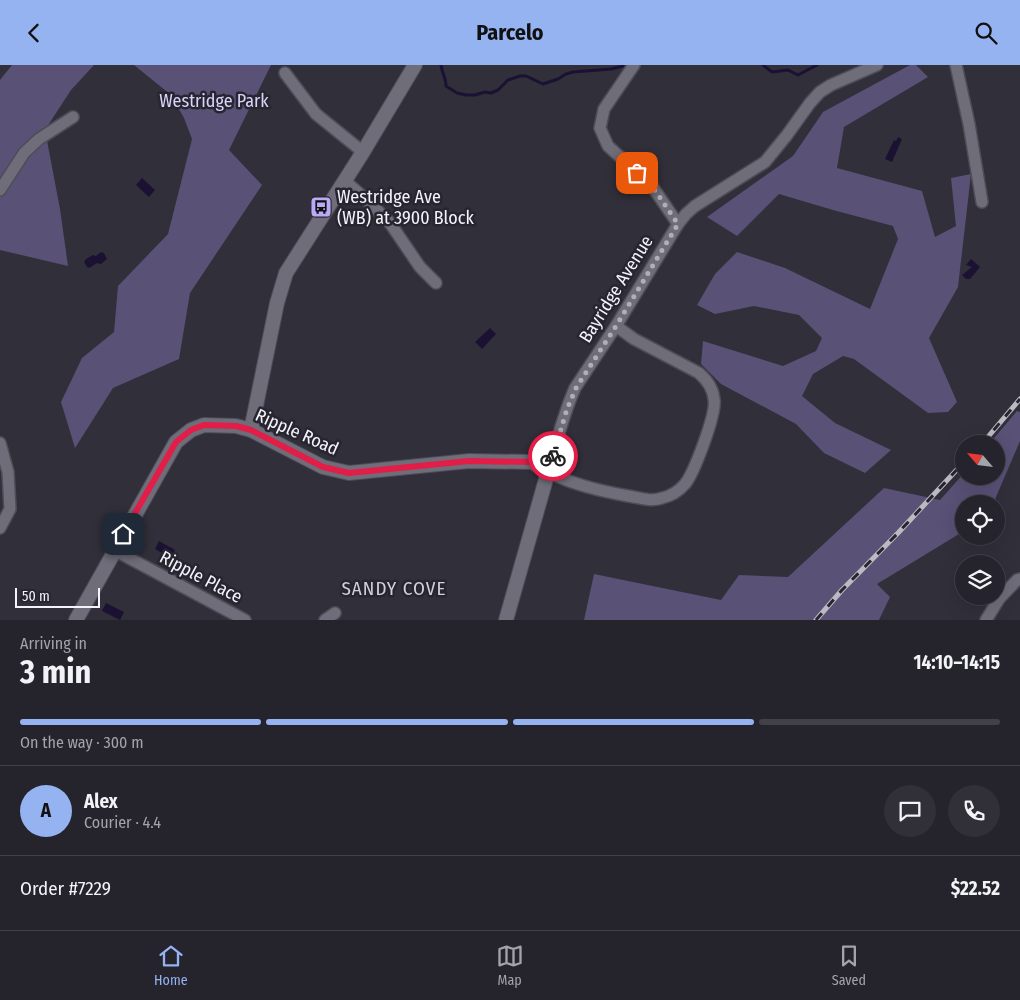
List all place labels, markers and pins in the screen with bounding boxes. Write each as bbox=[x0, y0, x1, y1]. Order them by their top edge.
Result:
pin bbox=[616, 152, 658, 194]
place label: Westridge Ave (WB) at 3900 Block bbox=[337, 186, 474, 229]
bus stop icon: Westridge Ave (WB) at 3900 Block bbox=[309, 195, 333, 219]
pin bbox=[102, 513, 144, 555]

